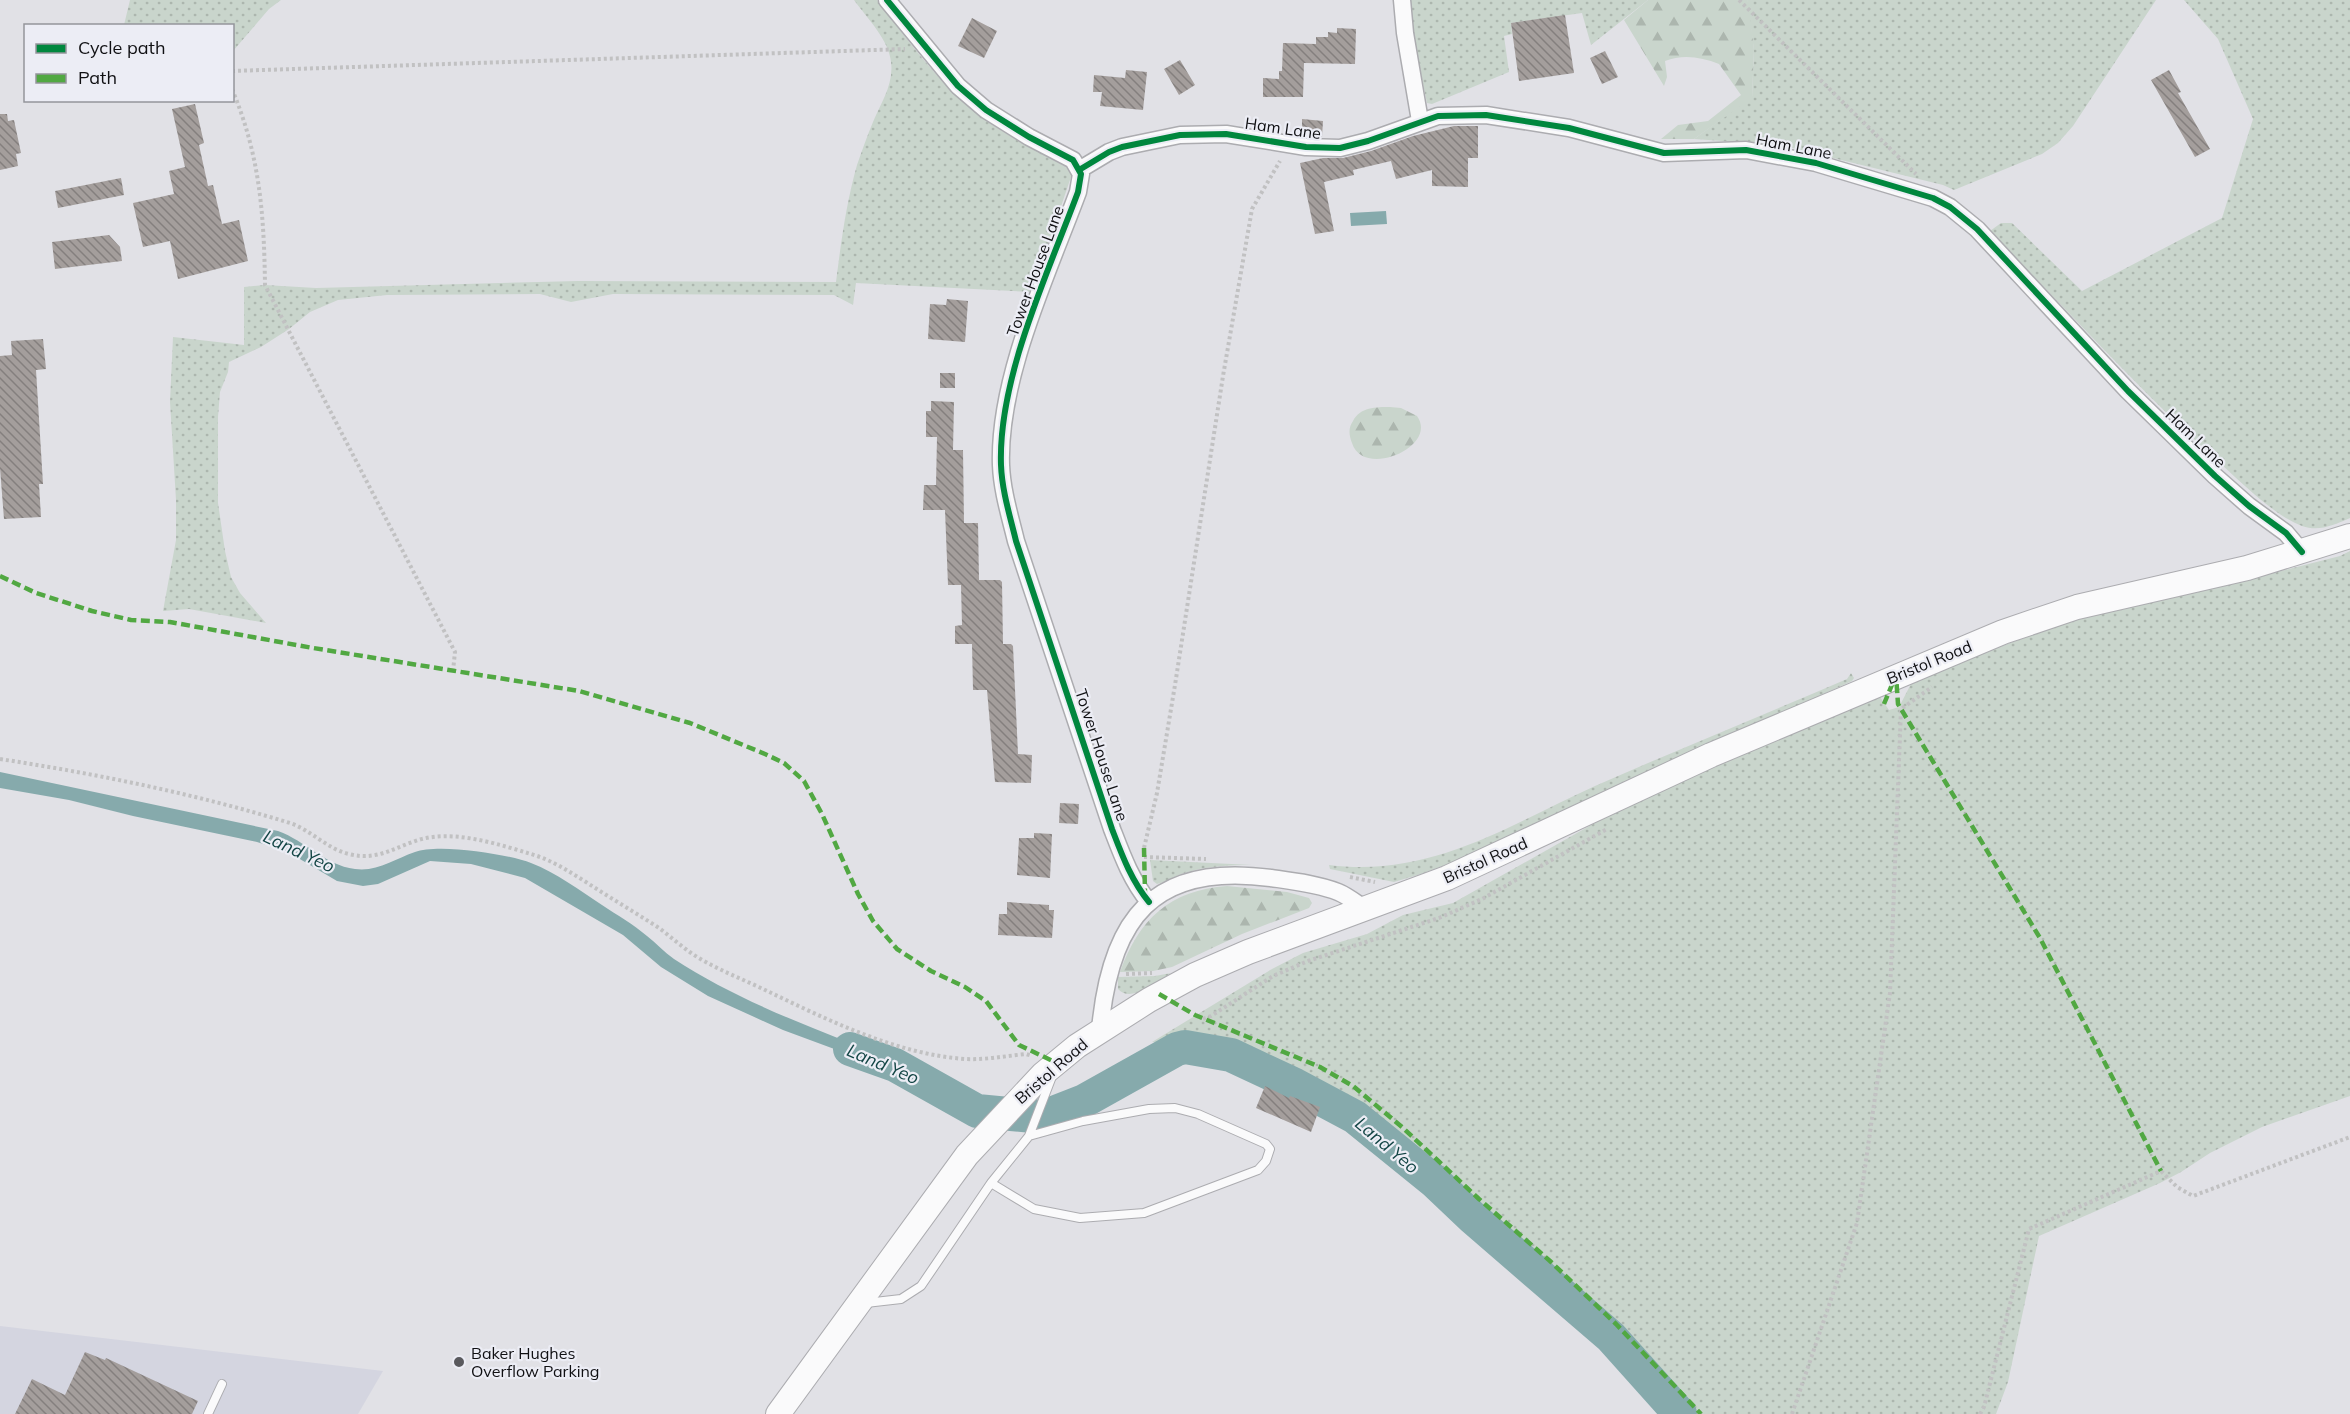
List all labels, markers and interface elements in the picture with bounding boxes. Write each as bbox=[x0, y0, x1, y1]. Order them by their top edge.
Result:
legend bbox=[24, 24, 234, 102]
text: Cycle path bbox=[78, 36, 165, 59]
text: Path bbox=[78, 66, 117, 89]
street label: Ham Lane bbox=[1244, 113, 1322, 143]
street label: Ham Lane bbox=[1755, 129, 1833, 163]
street label: Tower House Lane bbox=[1002, 203, 1068, 339]
street label: Ham Lane bbox=[2162, 404, 2230, 472]
street label: Bristol Road bbox=[1883, 636, 1975, 688]
street label: Tower House Lane bbox=[1071, 686, 1133, 824]
water label: Land Yeo bbox=[260, 824, 338, 878]
street label: Bristol Road bbox=[1440, 833, 1530, 887]
street label: Bristol Road bbox=[1010, 1034, 1092, 1108]
water label: Land Yeo bbox=[843, 1039, 923, 1089]
water label: Land Yeo bbox=[1350, 1112, 1424, 1178]
place label: Baker Hughes Overflow Parking bbox=[471, 1343, 600, 1381]
marker: Baker Hughes Overflow Parking bbox=[452, 1355, 466, 1369]

